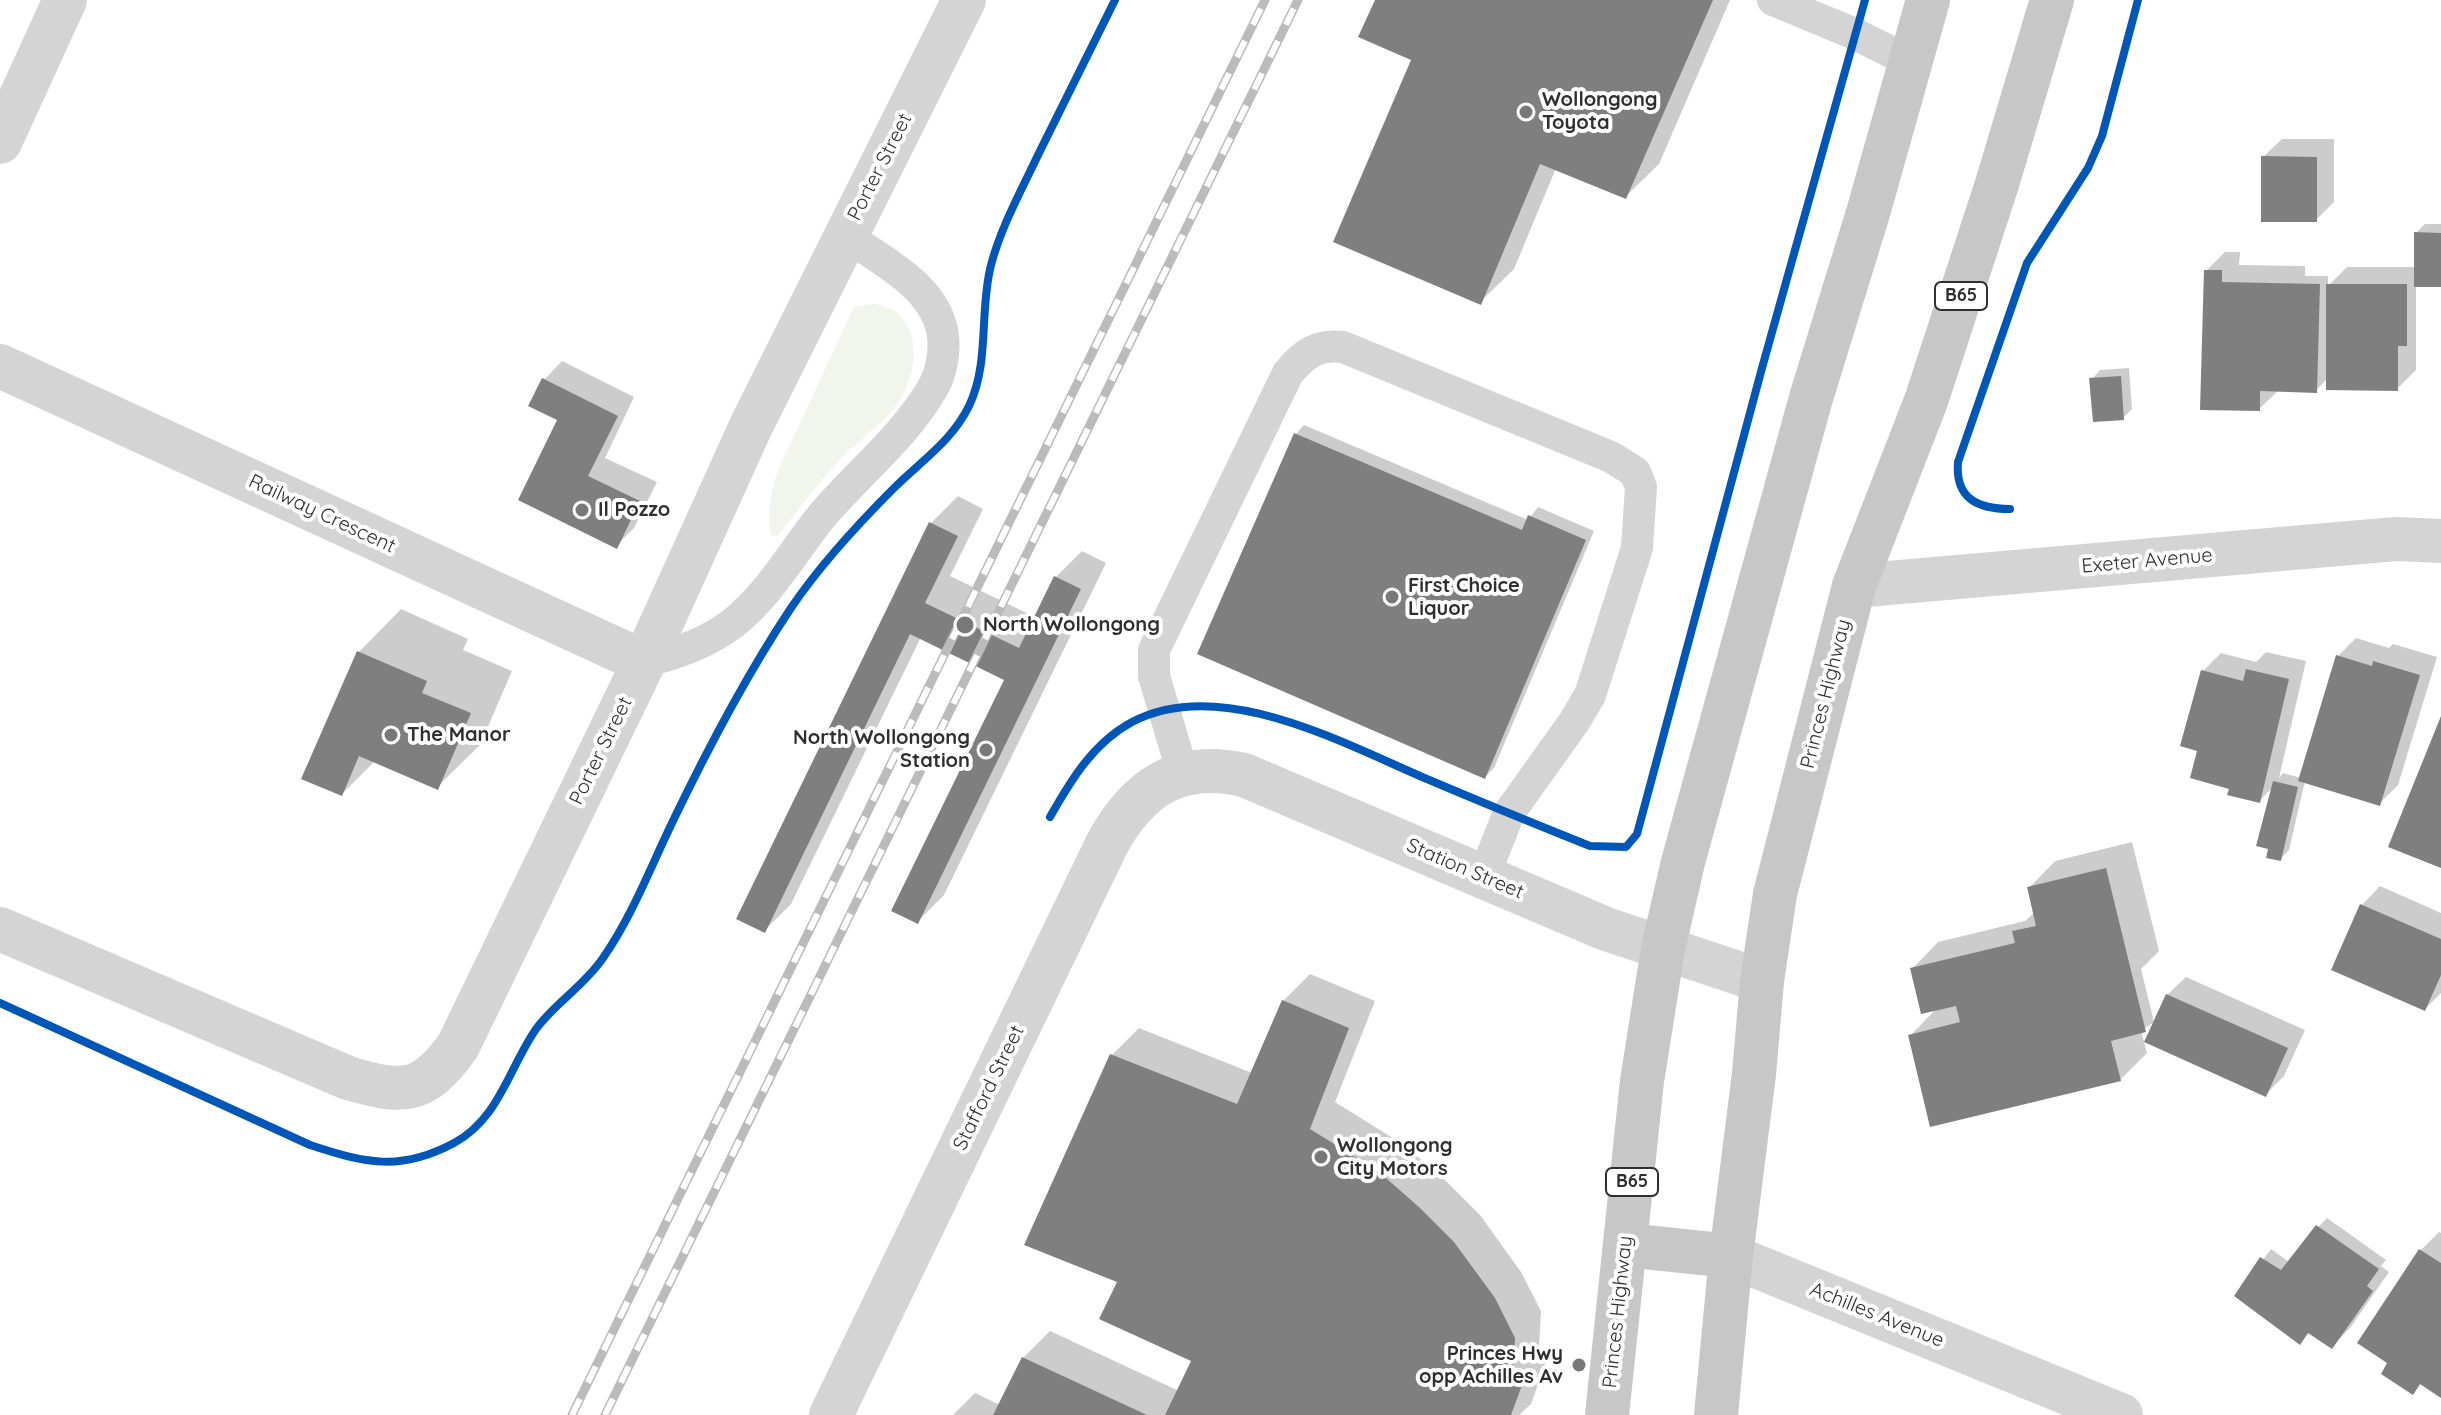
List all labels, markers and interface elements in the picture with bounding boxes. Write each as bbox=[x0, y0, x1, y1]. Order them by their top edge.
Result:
place label: Wollongong Toyota bbox=[1542, 88, 1658, 135]
marker: Wollongong Toyota bbox=[1517, 103, 1535, 121]
street label: Porter Street bbox=[843, 109, 917, 225]
road number: B65 bbox=[1935, 282, 1987, 310]
street label: Railway Crescent bbox=[245, 469, 399, 559]
place label: Il Pozzo bbox=[598, 498, 670, 522]
marker: Il Pozzo bbox=[573, 501, 591, 519]
street label: Exeter Avenue bbox=[2080, 543, 2214, 579]
place label: First Choice Liquor bbox=[1408, 574, 1520, 621]
marker: First Choice Liquor bbox=[1383, 588, 1401, 606]
place label: North Wollongong bbox=[983, 613, 1160, 637]
marker: North Wollongong bbox=[954, 614, 976, 636]
street label: Princes Highway bbox=[1796, 617, 1856, 771]
street label: Porter Street bbox=[565, 693, 637, 809]
place label: The Manor bbox=[407, 723, 511, 747]
marker: The Manor bbox=[382, 726, 400, 744]
place label: North Wollongong Station bbox=[793, 726, 970, 773]
marker: North Wollongong Station bbox=[977, 741, 995, 759]
street label: Station Street bbox=[1403, 834, 1527, 904]
street label: Stafford Street bbox=[948, 1022, 1030, 1154]
place label: Wollongong City Motors bbox=[1337, 1134, 1453, 1181]
marker: Wollongong City Motors bbox=[1312, 1148, 1330, 1166]
road number: B65 bbox=[1606, 1168, 1658, 1196]
street label: Princes Highway bbox=[1598, 1235, 1638, 1389]
street label: Achilles Avenue bbox=[1806, 1277, 1948, 1353]
place label: Princes Hwy opp Achilles Av bbox=[1419, 1342, 1563, 1389]
marker: Princes Hwy opp Achilles Av bbox=[1570, 1356, 1588, 1374]

